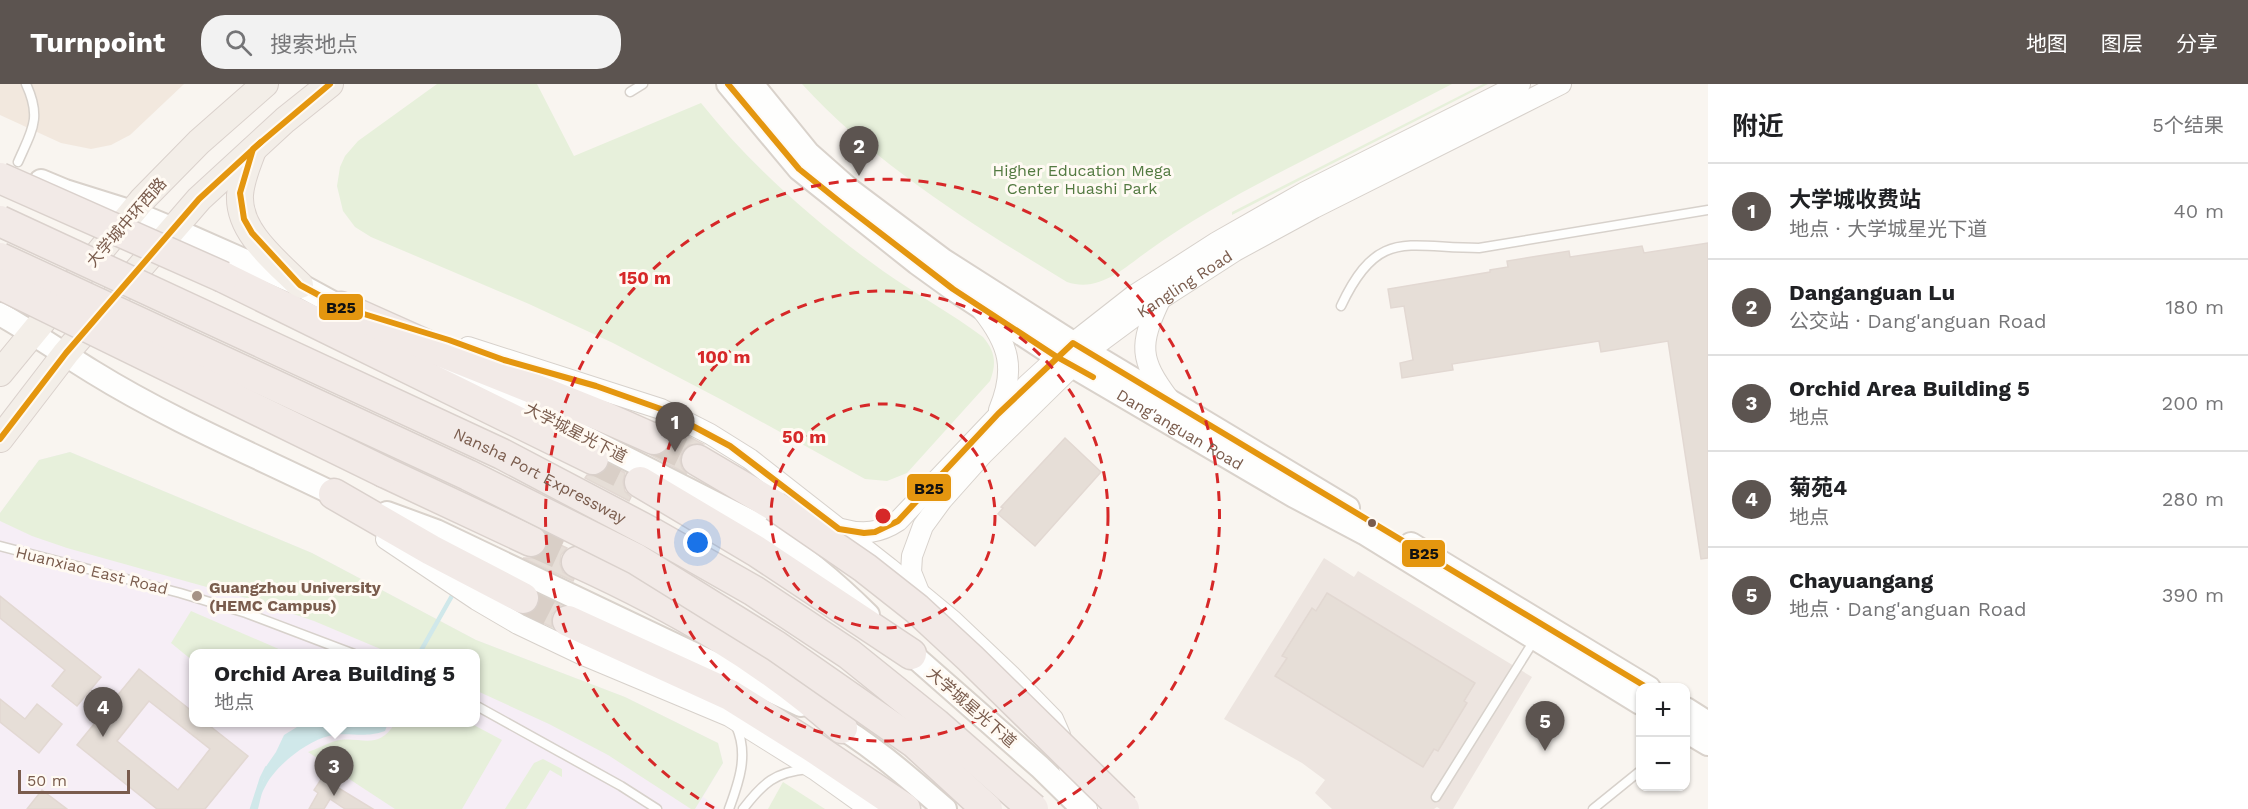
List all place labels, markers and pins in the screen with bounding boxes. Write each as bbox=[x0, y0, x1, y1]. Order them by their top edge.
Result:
pin: 2 bbox=[840, 126, 878, 176]
pin: 1 bbox=[656, 402, 694, 452]
centre of rings bbox=[873, 506, 893, 526]
unlabelled marker bbox=[1366, 517, 1378, 529]
place label: Guangzhou University (HEMC Campus) bbox=[209, 578, 382, 615]
marker: Guangzhou University (HEMC Campus) bbox=[190, 589, 204, 603]
pin: 4 bbox=[84, 688, 122, 737]
pin: 5 bbox=[1526, 702, 1564, 751]
pin: 3 bbox=[314, 746, 354, 796]

